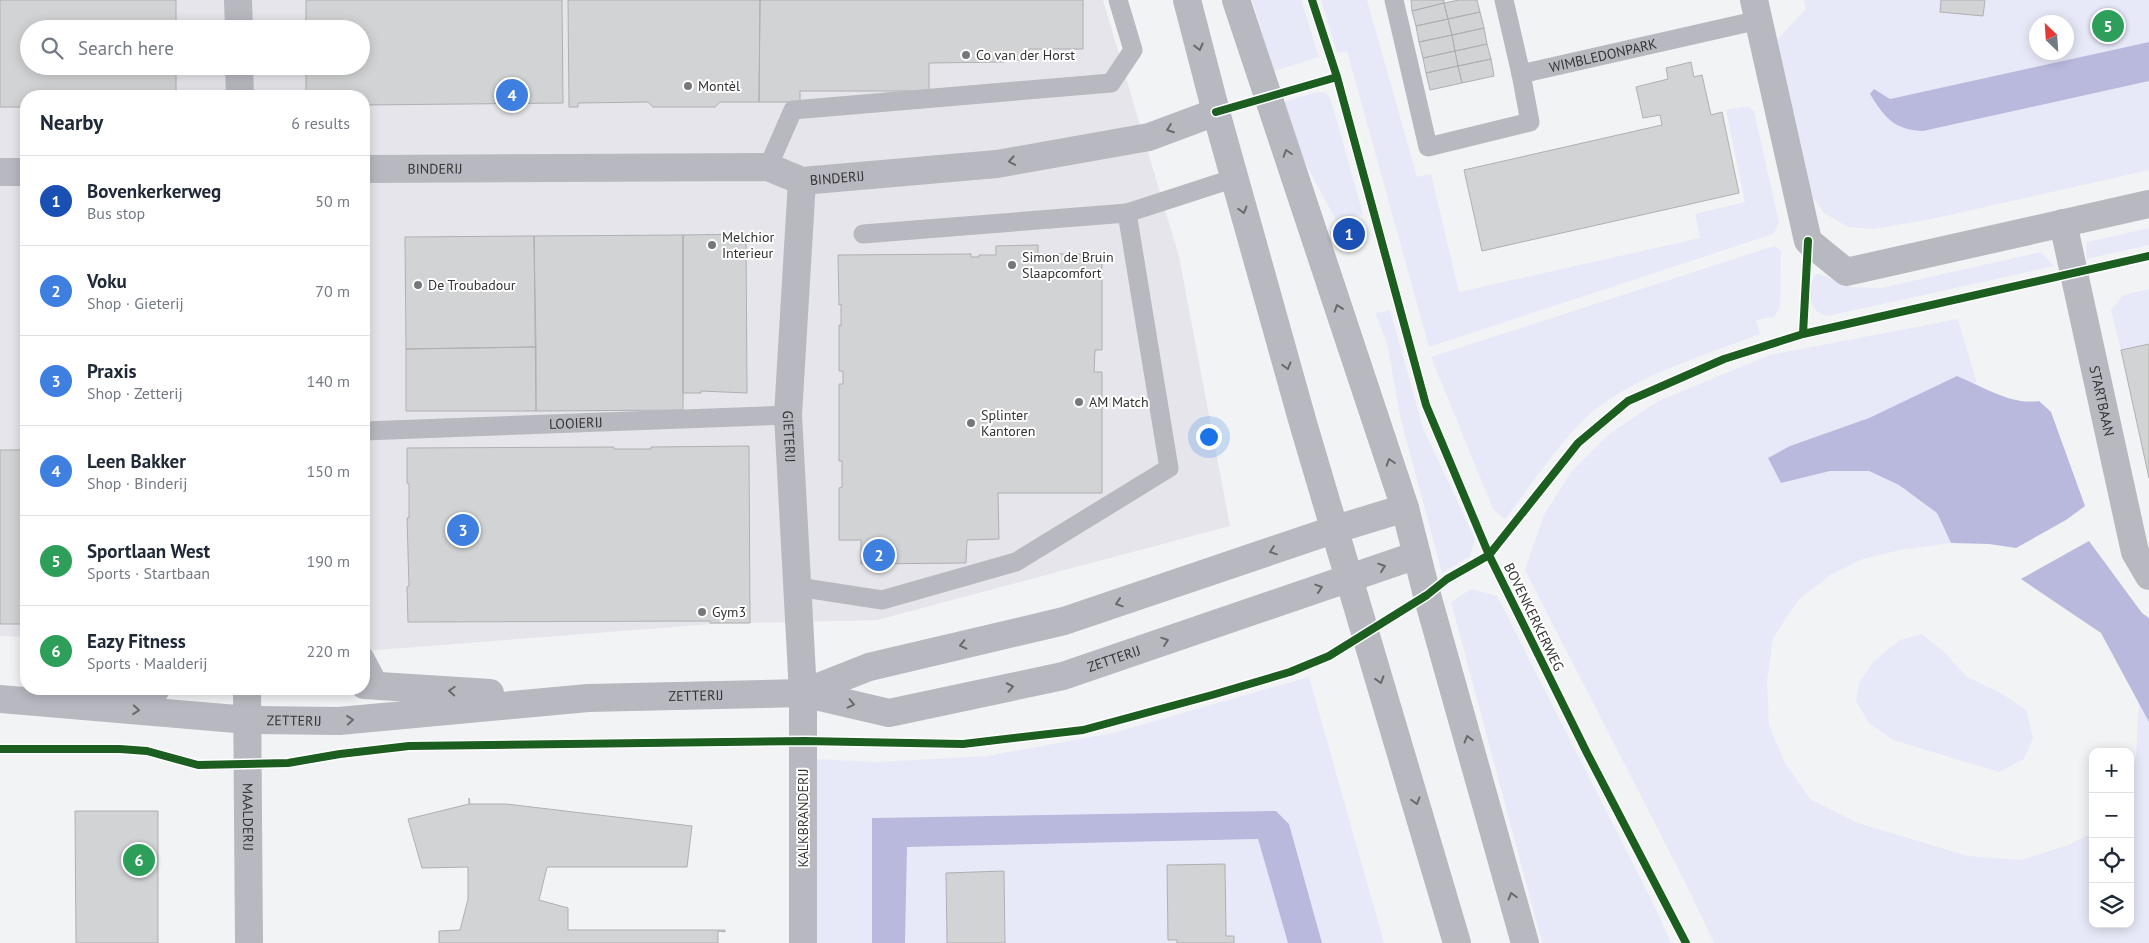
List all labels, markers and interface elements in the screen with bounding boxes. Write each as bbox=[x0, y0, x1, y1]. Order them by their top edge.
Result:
pin: 5 bbox=[2092, 7, 2124, 45]
north arrow bbox=[2029, 15, 2074, 60]
search box bbox=[20, 20, 370, 75]
icon: search bbox=[38, 34, 66, 62]
street label: WIMBLEDONPARK bbox=[1547, 34, 1659, 76]
text: Search here bbox=[78, 36, 174, 60]
one-way arrow bbox=[1194, 43, 1204, 51]
place label: Co van der Horst bbox=[976, 46, 1075, 64]
marker: Co van der Horst bbox=[960, 49, 972, 61]
pin: 4 bbox=[496, 76, 528, 114]
place label: Montèl bbox=[698, 77, 740, 95]
marker: Montèl bbox=[682, 80, 694, 92]
text: Nearby bbox=[40, 109, 103, 136]
text: 6 results bbox=[291, 113, 350, 133]
one-way arrow bbox=[1167, 123, 1175, 133]
one-way arrow bbox=[1282, 149, 1292, 158]
one-way arrow bbox=[1007, 156, 1016, 166]
street label: BINDERIJ bbox=[408, 160, 462, 178]
street label: BINDERIJ bbox=[809, 167, 865, 189]
text: Bovenkerkerweg bbox=[87, 179, 221, 203]
text: 1 bbox=[51, 191, 61, 211]
text: 50 m bbox=[315, 191, 350, 211]
text: Bus stop bbox=[87, 203, 145, 223]
one-way arrow bbox=[1238, 205, 1248, 213]
pin: 1 bbox=[1333, 215, 1365, 253]
place label: Melchior Interieur bbox=[722, 228, 775, 262]
marker: Melchior Interieur bbox=[706, 239, 718, 251]
place label: Simon de Bruin Slaapcomfort bbox=[1022, 248, 1114, 282]
marker: Simon de Bruin Slaapcomfort bbox=[1006, 259, 1018, 271]
text: Voku bbox=[87, 269, 127, 293]
place label: De Troubadour bbox=[428, 276, 516, 294]
marker: De Troubadour bbox=[412, 279, 424, 291]
text: 2 bbox=[51, 281, 61, 301]
text: 70 m bbox=[315, 281, 350, 301]
text: Shop · Gieterij bbox=[87, 293, 184, 313]
one-way arrow bbox=[1334, 304, 1344, 313]
text: Praxis bbox=[87, 359, 137, 383]
one-way arrow bbox=[1282, 362, 1292, 370]
street label: STARTBAAN bbox=[2085, 364, 2118, 438]
text: 3 bbox=[51, 371, 61, 391]
text: 140 m bbox=[307, 371, 350, 391]
text: Shop · Zetterij bbox=[87, 383, 183, 403]
place label: AM Match bbox=[1089, 393, 1149, 411]
marker: AM Match bbox=[1073, 396, 1085, 408]
place label: Splinter Kantoren bbox=[981, 406, 1035, 440]
street label: GIETERIJ bbox=[779, 410, 800, 463]
street label: LOOIERIJ bbox=[549, 413, 603, 433]
marker: Splinter Kantoren bbox=[965, 417, 977, 429]
your location bbox=[1196, 424, 1222, 450]
text: Leen Bakker bbox=[87, 449, 186, 473]
one-way arrow bbox=[1386, 458, 1396, 467]
text: 4 bbox=[51, 461, 61, 481]
text: 150 m bbox=[307, 461, 350, 481]
text: Shop · Binderij bbox=[87, 473, 187, 493]
pin: 3 bbox=[447, 511, 479, 549]
pin: 2 bbox=[863, 536, 895, 574]
text: Sportlaan West bbox=[87, 539, 210, 563]
one-way arrow bbox=[1270, 545, 1278, 555]
text: 5 bbox=[51, 551, 61, 571]
text: 190 m bbox=[307, 551, 350, 571]
street label: BOVENKERKERWEG bbox=[1500, 560, 1568, 674]
text: Sports · Startbaan bbox=[87, 563, 210, 583]
one-way arrow bbox=[1378, 563, 1386, 573]
one-way arrow bbox=[1314, 584, 1323, 594]
one-way arrow bbox=[1116, 597, 1124, 607]
place label: Gym3 bbox=[712, 603, 746, 621]
marker: Gym3 bbox=[696, 606, 708, 618]
text: Eazy Fitness bbox=[87, 629, 186, 653]
one-way arrow bbox=[1161, 637, 1169, 647]
one-way arrow bbox=[958, 639, 967, 650]
text: 6 bbox=[51, 641, 61, 661]
text: 220 m bbox=[307, 641, 350, 661]
street label: ZETTERIJ bbox=[1085, 641, 1143, 676]
text: Sports · Maalderij bbox=[87, 653, 208, 673]
one-way arrow bbox=[1374, 676, 1384, 684]
one-way arrow bbox=[1005, 682, 1014, 693]
one-way arrow bbox=[448, 686, 456, 697]
street label: ZETTERIJ bbox=[668, 686, 724, 705]
one-way arrow bbox=[846, 698, 855, 709]
one-way arrow bbox=[132, 705, 140, 716]
street label: ZETTERIJ bbox=[267, 711, 322, 730]
one-way arrow bbox=[347, 715, 355, 726]
one-way arrow bbox=[1464, 736, 1474, 744]
map controls bbox=[2089, 748, 2134, 928]
button: + bbox=[2089, 748, 2134, 793]
street label: KALKBRANDERIJ bbox=[794, 769, 812, 867]
street label: MAALDERIJ bbox=[239, 783, 257, 851]
button: − bbox=[2089, 793, 2134, 838]
one-way arrow bbox=[1410, 797, 1421, 806]
button: locate bbox=[2089, 838, 2134, 883]
pin: 6 bbox=[123, 841, 155, 879]
button: layers bbox=[2089, 883, 2134, 928]
one-way arrow bbox=[1507, 892, 1517, 901]

